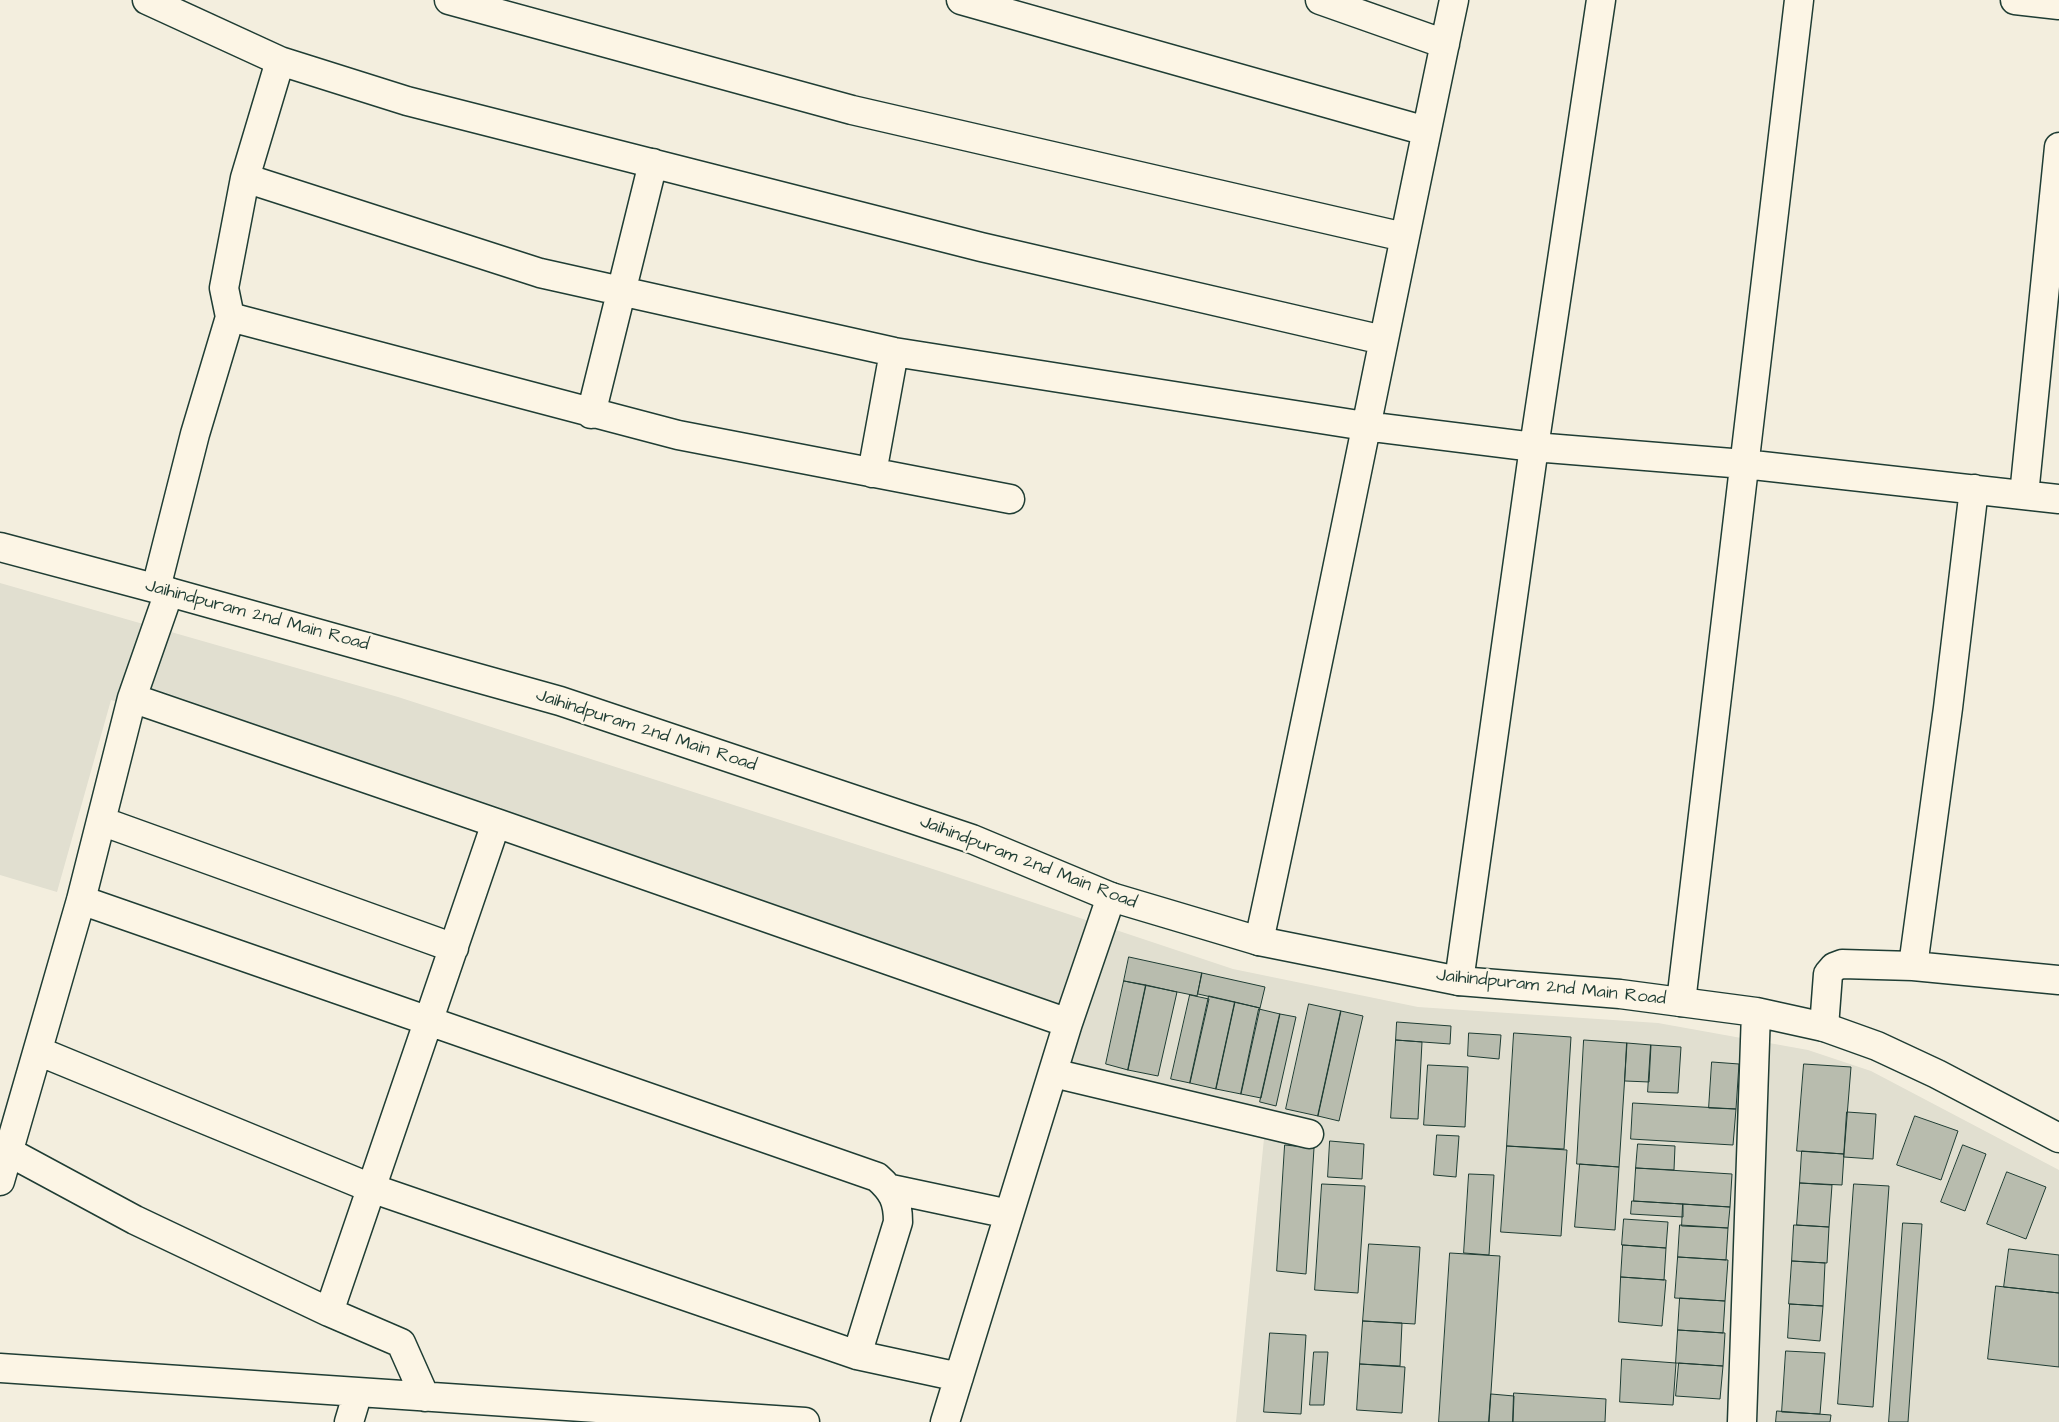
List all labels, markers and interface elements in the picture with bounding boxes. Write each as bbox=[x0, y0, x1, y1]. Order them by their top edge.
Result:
street label: Jaihindpuram 2nd Main Road bbox=[143, 576, 371, 656]
street label: Jaihindpuram 2nd Main Road bbox=[533, 685, 759, 777]
street label: Jaihindpuram 2nd Main Road bbox=[916, 812, 1140, 914]
street label: Jaihindpuram 2nd Main Road bbox=[1435, 965, 1667, 1011]

